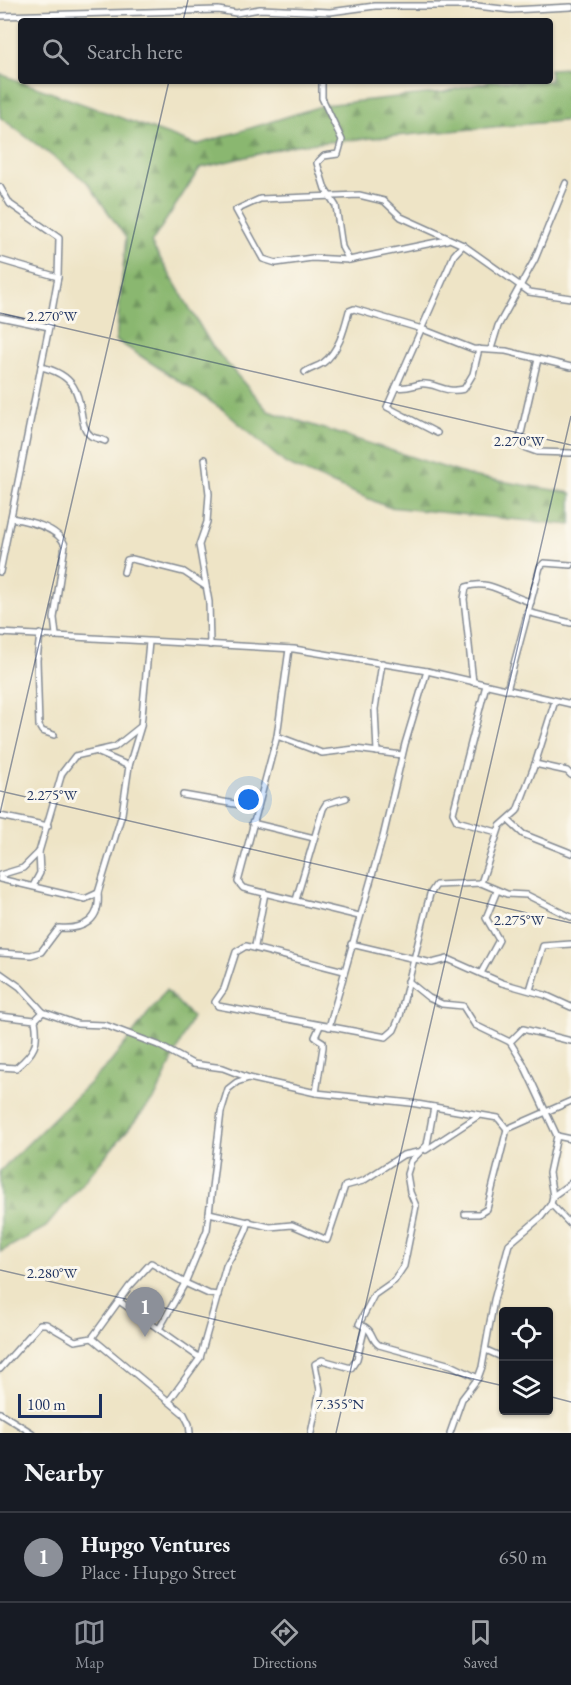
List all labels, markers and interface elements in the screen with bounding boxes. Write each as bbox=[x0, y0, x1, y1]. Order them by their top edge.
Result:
search box bbox=[18, 18, 553, 84]
icon: search bbox=[39, 35, 72, 68]
text: Search here bbox=[87, 37, 182, 66]
text: 2.270°W bbox=[27, 306, 77, 325]
text: 2.270°W bbox=[494, 431, 544, 450]
text: 2.275°W bbox=[27, 785, 77, 804]
your location bbox=[234, 785, 263, 814]
text: 2.275°W bbox=[494, 910, 544, 929]
text: 2.280°W bbox=[27, 1263, 77, 1282]
pin: 1 bbox=[126, 1288, 164, 1337]
map controls bbox=[499, 1307, 553, 1415]
button: locate bbox=[499, 1307, 553, 1361]
button: layers bbox=[499, 1361, 553, 1415]
scale bar bbox=[18, 1391, 102, 1418]
text: 100 m bbox=[27, 1394, 66, 1415]
text: 7.355°N bbox=[316, 1394, 364, 1413]
text: Nearby bbox=[24, 1455, 104, 1489]
text: Hupgo Ventures bbox=[81, 1530, 230, 1559]
text: 1 bbox=[38, 1544, 49, 1570]
text: 650 m bbox=[499, 1544, 547, 1570]
text: Place · Hupgo Street bbox=[81, 1559, 236, 1585]
tab: Map bbox=[73, 1616, 106, 1673]
tab: Directions bbox=[253, 1616, 317, 1673]
tab: Saved bbox=[463, 1616, 498, 1673]

